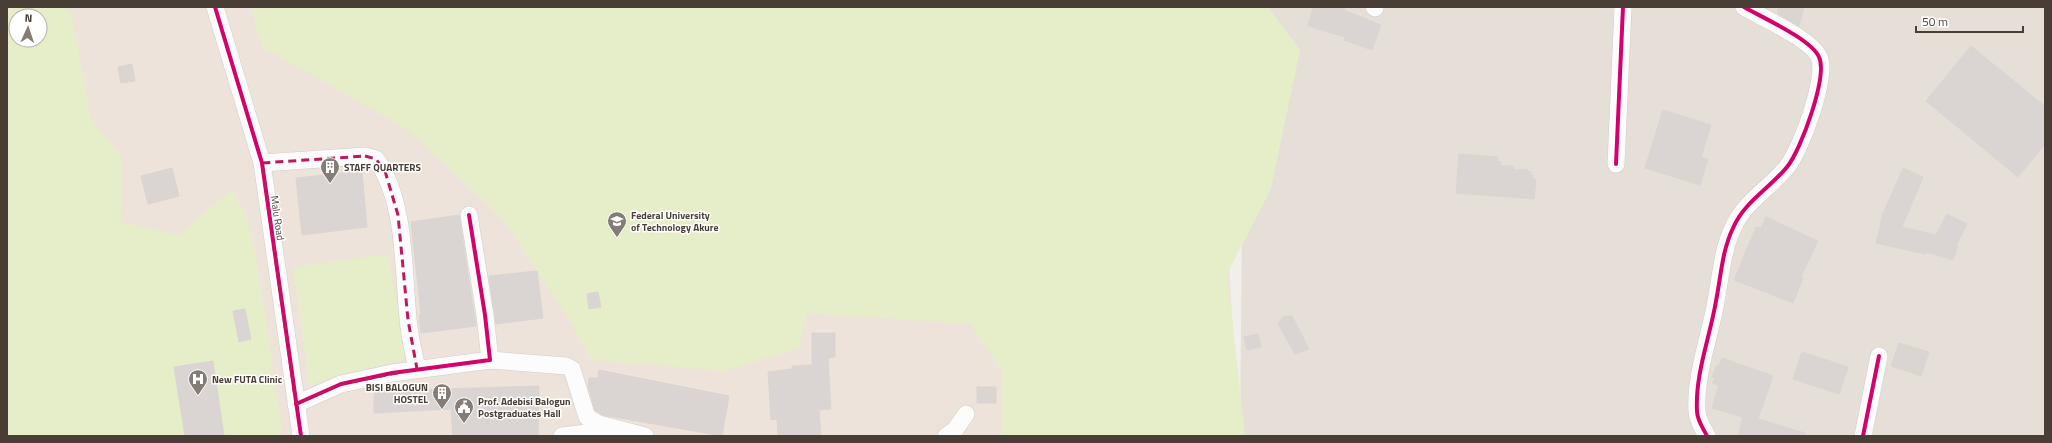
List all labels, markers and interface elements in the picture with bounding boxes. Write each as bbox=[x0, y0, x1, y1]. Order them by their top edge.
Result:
north arrow bbox=[8, 8, 48, 48]
scale bar bbox=[1916, 8, 2023, 34]
text: N bbox=[24, 10, 33, 26]
text: 50 m bbox=[1922, 12, 1948, 31]
building icon: STAFF QUARTERS bbox=[319, 156, 341, 184]
place label: STAFF QUARTERS bbox=[344, 160, 421, 175]
street label: Malu Road bbox=[267, 195, 288, 241]
place label: Federal University of Technology Akure bbox=[631, 208, 719, 235]
school or university icon: Federal University of Technology Akure bbox=[606, 210, 628, 238]
hospital icon: New FUTA Clinic bbox=[187, 368, 209, 396]
place label: New FUTA Clinic bbox=[212, 372, 283, 387]
place label: BISI BALOGUN HOSTEL bbox=[366, 380, 428, 407]
building icon: BISI BALOGUN HOSTEL bbox=[431, 382, 453, 410]
place label: Prof. Adebisi Balogun Postgraduates Hall bbox=[478, 394, 571, 421]
public building icon: Prof. Adebisi Balogun Postgraduates Hall bbox=[453, 396, 475, 424]

